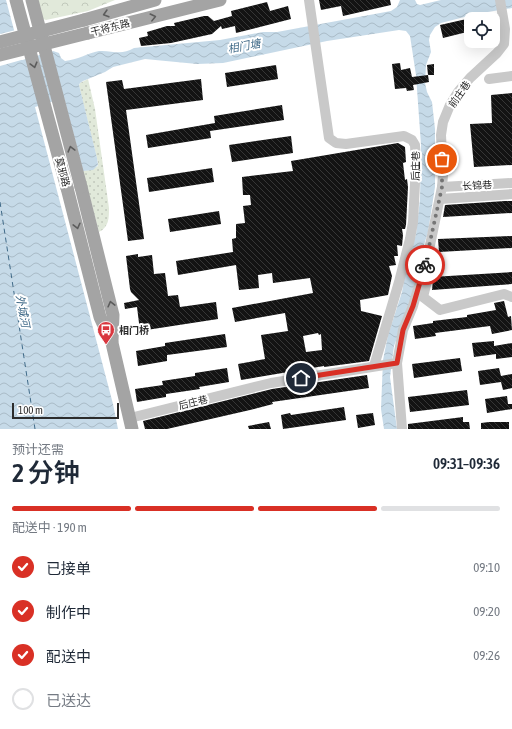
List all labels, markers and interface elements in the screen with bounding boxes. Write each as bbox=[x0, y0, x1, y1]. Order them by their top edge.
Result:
one-way arrow bbox=[103, 9, 110, 18]
map controls bbox=[464, 12, 500, 48]
button: locate bbox=[464, 12, 500, 48]
one-way arrow bbox=[149, 13, 156, 22]
street label: 干将东路 bbox=[89, 17, 131, 38]
water label: 相门塘 bbox=[227, 37, 263, 55]
one-way arrow bbox=[29, 61, 38, 68]
street label: 前庄巷 bbox=[446, 79, 473, 110]
pin bbox=[425, 142, 459, 176]
one-way arrow bbox=[67, 146, 76, 153]
icon: bag bbox=[431, 148, 453, 170]
street label: 后庄巷 bbox=[410, 151, 421, 181]
street label: 莫邪路 bbox=[53, 156, 72, 188]
street label: 长锦巷 bbox=[462, 179, 492, 192]
one-way arrow bbox=[72, 223, 80, 229]
courier bbox=[405, 245, 445, 285]
icon: bike bbox=[414, 254, 436, 276]
water label: 外城河 bbox=[14, 294, 32, 330]
one-way arrow bbox=[107, 301, 115, 308]
bus stop icon: 相门桥 bbox=[96, 320, 116, 345]
place label: 相门桥 bbox=[119, 325, 149, 336]
pin bbox=[284, 361, 318, 395]
icon: home bbox=[290, 367, 312, 389]
street label: 后庄巷 bbox=[177, 394, 209, 411]
scale bar bbox=[12, 401, 119, 420]
text: 100 m bbox=[18, 404, 43, 416]
text: 预计还需 bbox=[12, 442, 64, 457]
text: 09:31–09:36 bbox=[433, 455, 500, 472]
text: 2 分钟 bbox=[12, 458, 80, 488]
text: 配送中 · 190 m bbox=[12, 520, 87, 535]
icon: check bbox=[12, 556, 34, 578]
text: 已接单 bbox=[46, 560, 91, 577]
text: 09:10 bbox=[473, 560, 500, 575]
icon: check bbox=[12, 600, 34, 622]
text: 制作中 bbox=[46, 604, 91, 621]
text: 09:20 bbox=[473, 604, 500, 619]
icon: check bbox=[12, 644, 34, 666]
text: 配送中 bbox=[46, 648, 91, 665]
text: 09:26 bbox=[473, 648, 500, 663]
text: 已送达 bbox=[46, 692, 91, 709]

